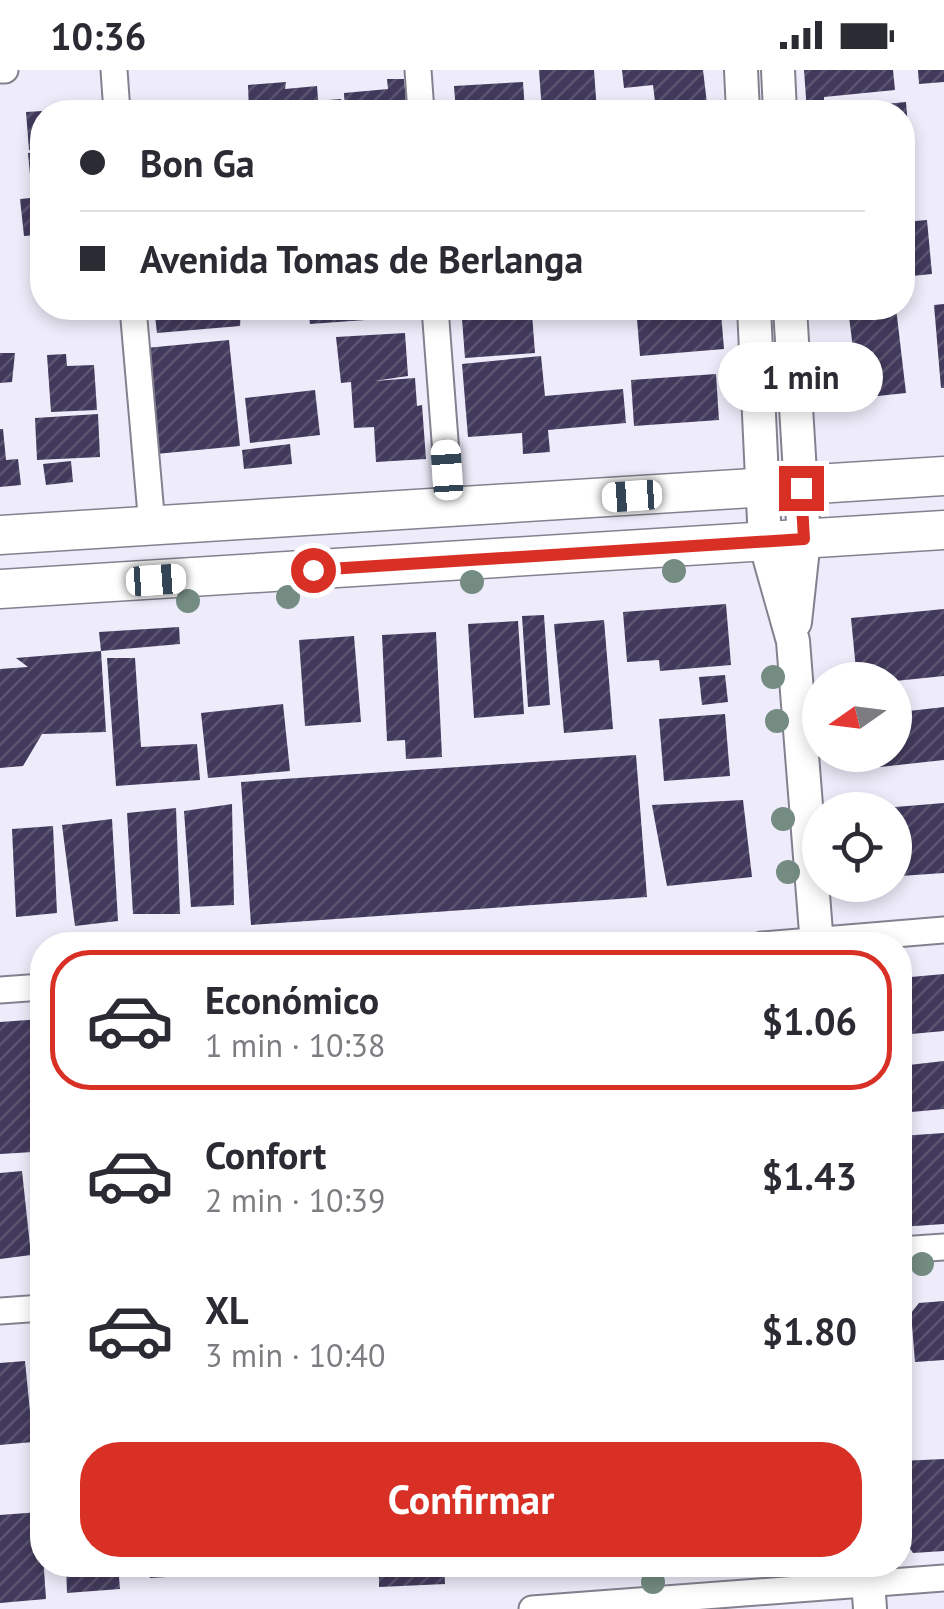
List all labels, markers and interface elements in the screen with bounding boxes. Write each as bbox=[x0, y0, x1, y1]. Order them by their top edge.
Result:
text: 10:36 bbox=[50, 11, 146, 60]
text: Bon Ga bbox=[140, 138, 255, 187]
text: Avenida Tomas de Berlanga bbox=[140, 234, 583, 283]
callout: 1 min bbox=[718, 343, 884, 413]
text: 1 min bbox=[761, 356, 840, 398]
car bbox=[430, 439, 464, 501]
route end bbox=[779, 466, 824, 511]
car bbox=[601, 479, 663, 513]
route start bbox=[291, 548, 336, 593]
car bbox=[125, 563, 187, 597]
north arrow bbox=[802, 662, 912, 772]
map controls bbox=[802, 662, 912, 902]
button: locate bbox=[802, 792, 912, 902]
icon: car bbox=[85, 975, 175, 1065]
text: Económico bbox=[205, 975, 379, 1024]
text: $1.06 bbox=[761, 996, 857, 1045]
text: 1 min · 10:38 bbox=[205, 1024, 385, 1066]
icon: car bbox=[85, 1130, 175, 1220]
text: Confort bbox=[205, 1130, 326, 1179]
text: $1.43 bbox=[761, 1151, 857, 1200]
text: 2 min · 10:39 bbox=[205, 1179, 385, 1221]
icon: car bbox=[85, 1285, 175, 1375]
text: XL bbox=[205, 1285, 249, 1334]
text: $1.80 bbox=[761, 1306, 857, 1355]
text: 3 min · 10:40 bbox=[205, 1334, 385, 1376]
button: Confirmar bbox=[80, 1442, 862, 1557]

